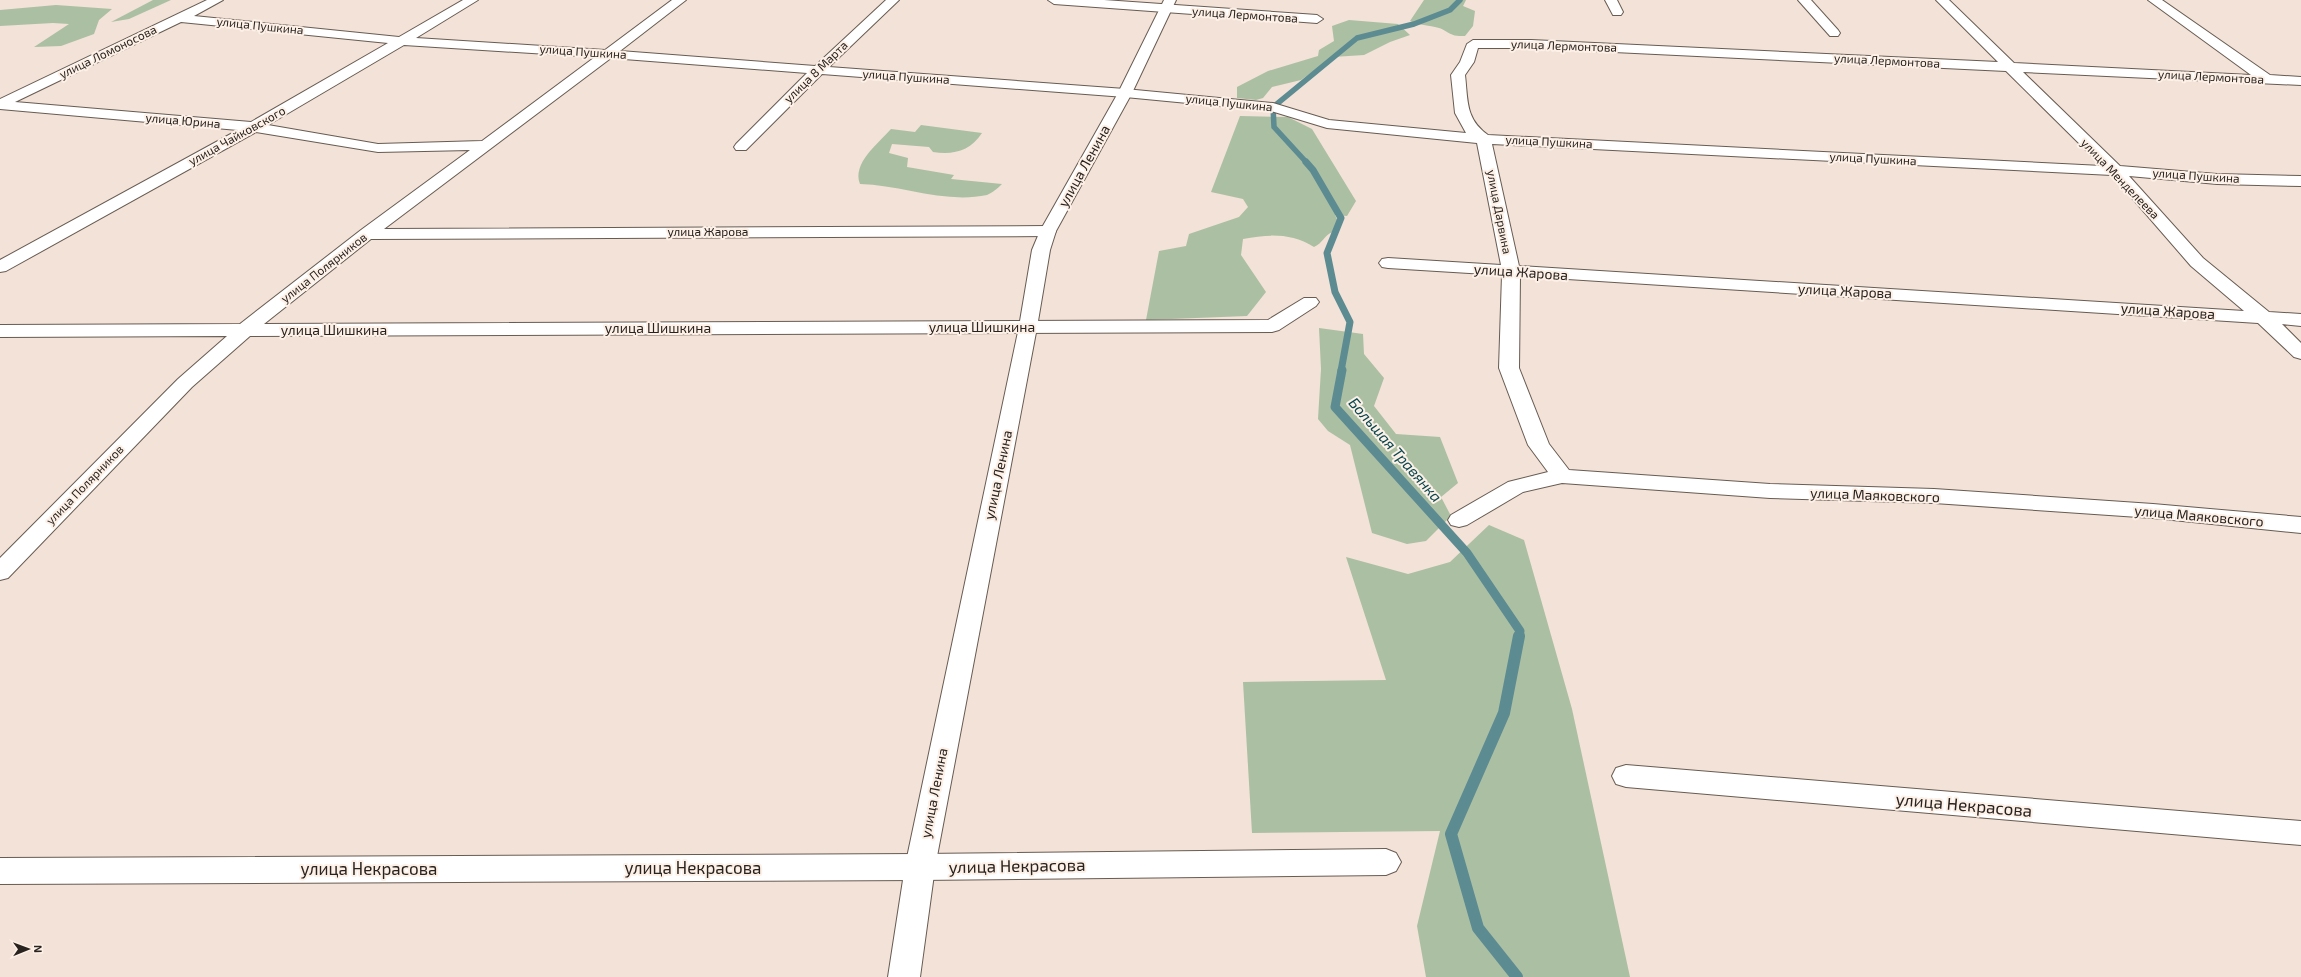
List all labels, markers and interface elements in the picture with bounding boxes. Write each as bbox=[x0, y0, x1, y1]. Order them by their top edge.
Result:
street label: улица Лермонтова bbox=[1192, 3, 1299, 26]
street label: улица Пушкина bbox=[216, 13, 304, 38]
street label: улица Ломоносова bbox=[57, 21, 159, 82]
street label: улица Лермонтова bbox=[1511, 36, 1617, 55]
street label: улица 8 Марта bbox=[781, 37, 851, 106]
street label: улица Пушкина bbox=[539, 41, 627, 62]
street label: улица Лермонтова bbox=[1834, 50, 1940, 71]
street label: улица Пушкина bbox=[862, 66, 950, 87]
street label: улица Лермонтова bbox=[2158, 66, 2264, 87]
street label: улица Пушкина bbox=[1185, 90, 1273, 115]
street label: улица Чайковского bbox=[186, 103, 288, 168]
street label: улица Юрина bbox=[145, 110, 221, 131]
street label: улица Ленина bbox=[1054, 122, 1113, 210]
street label: улица Пушкина bbox=[1505, 132, 1593, 151]
street label: улица Менделеева bbox=[2078, 135, 2163, 222]
street label: улица Пушкина bbox=[1829, 149, 1917, 168]
street label: улица Пушкина bbox=[2152, 165, 2240, 186]
street label: улица Дарвина bbox=[1484, 169, 1515, 255]
street label: улица Жарова bbox=[668, 224, 748, 239]
street label: улица Полярников bbox=[278, 229, 370, 306]
street label: улица Жарова bbox=[1473, 260, 1569, 283]
street label: улица Жарова bbox=[1797, 280, 1893, 301]
street label: улица Жарова bbox=[2120, 299, 2216, 322]
street label: улица Шишкина bbox=[929, 318, 1035, 335]
street label: улица Шишкина bbox=[605, 319, 711, 336]
street label: улица Шишкина bbox=[281, 321, 387, 338]
water label: Большая Травянка bbox=[1345, 393, 1446, 505]
street label: улица Ленина bbox=[980, 429, 1015, 521]
street label: улица Полярников bbox=[43, 442, 127, 528]
street label: улица Маяковского bbox=[1810, 484, 1940, 505]
street label: улица Маяковского bbox=[2134, 501, 2264, 530]
street label: улица Ленина bbox=[916, 747, 951, 839]
street label: улица Некрасова bbox=[1895, 788, 2033, 821]
street label: улица Некрасова bbox=[948, 854, 1086, 877]
street label: улица Некрасова bbox=[625, 857, 761, 878]
street label: улица Некрасова bbox=[301, 858, 437, 879]
north arrow bbox=[8, 929, 48, 969]
text: N bbox=[32, 945, 45, 953]

